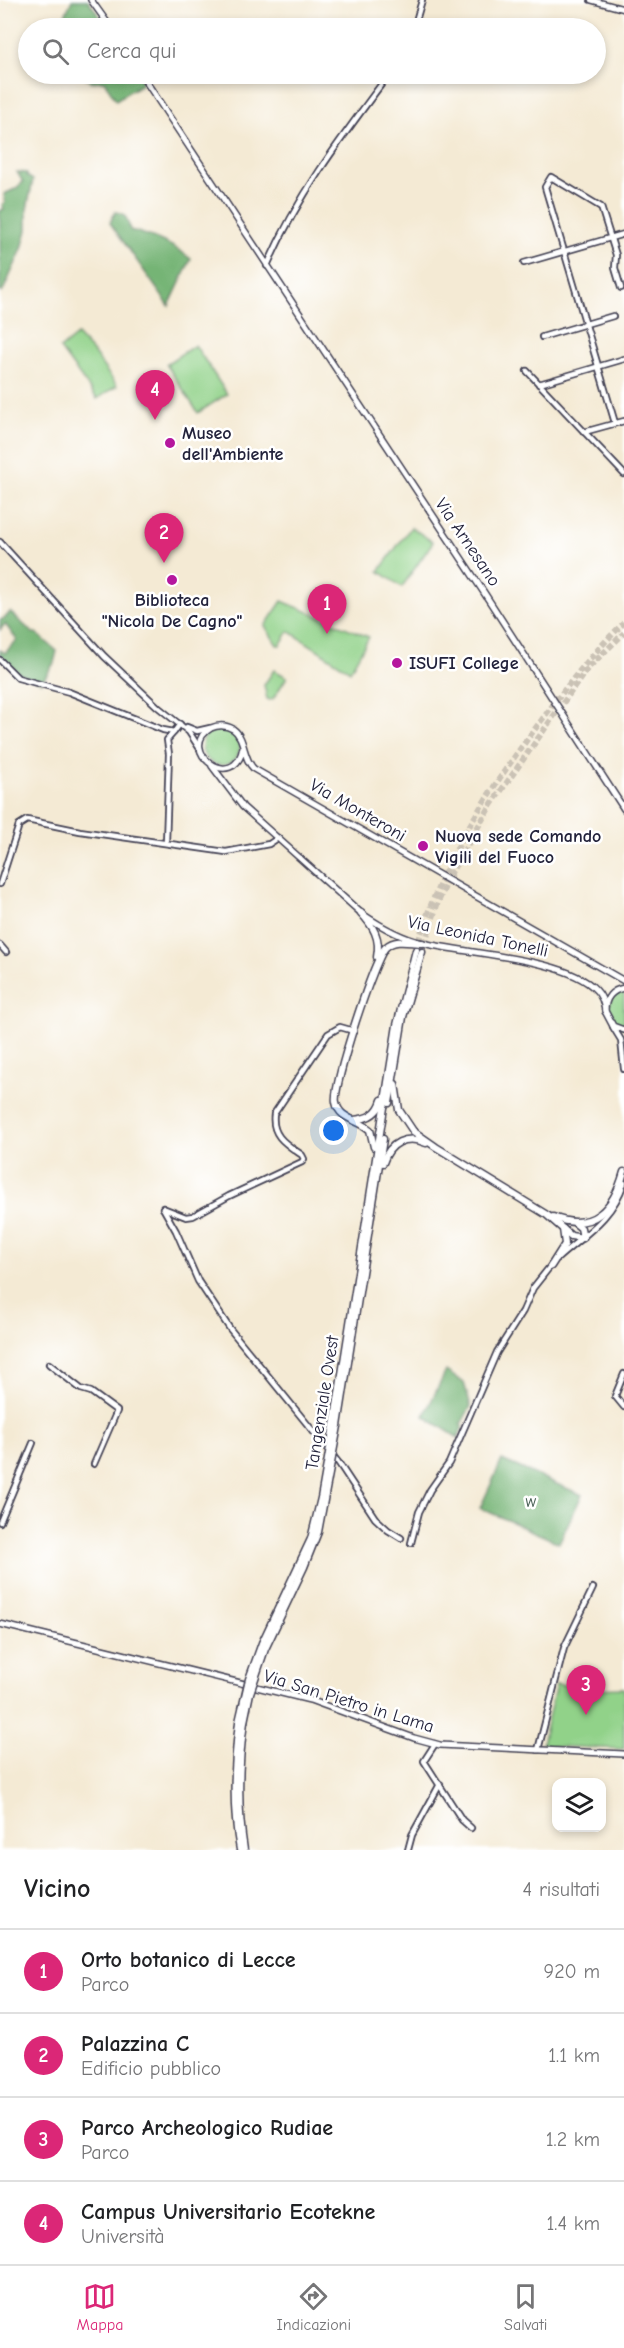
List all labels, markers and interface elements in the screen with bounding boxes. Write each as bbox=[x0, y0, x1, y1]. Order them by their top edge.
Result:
search box bbox=[18, 18, 606, 84]
icon: search bbox=[39, 35, 72, 68]
text: Cerca qui bbox=[87, 38, 177, 64]
pin: 4 bbox=[136, 370, 174, 420]
place label: Museo dell'Ambiente bbox=[182, 423, 284, 465]
marker: Museo dell'Ambiente bbox=[163, 436, 177, 450]
street label: Via Arnesano bbox=[430, 494, 505, 590]
pin: 2 bbox=[144, 514, 184, 563]
marker: Biblioteca "Nicola De Cagno" bbox=[165, 573, 179, 587]
pin: 1 bbox=[308, 584, 346, 634]
place label: Biblioteca "Nicola De Cagno" bbox=[102, 590, 243, 632]
place label: ISUFI College bbox=[409, 653, 519, 674]
marker: ISUFI College bbox=[390, 656, 404, 670]
street label: Via Monteroni bbox=[306, 774, 410, 846]
place label: Nuova sede Comando Vigili del Fuoco bbox=[435, 826, 601, 868]
marker: Nuova sede Comando Vigili del Fuoco bbox=[416, 839, 430, 853]
street label: Via Leonida Tonelli bbox=[406, 911, 550, 962]
your location bbox=[319, 1116, 348, 1145]
street label: Tangenziale Ovest bbox=[301, 1333, 344, 1472]
park label: w bbox=[526, 1491, 537, 1512]
street label: Via San Pietro in Lama bbox=[261, 1666, 437, 1737]
pin: 3 bbox=[566, 1666, 606, 1715]
map controls bbox=[552, 1778, 606, 1832]
button: layers bbox=[552, 1778, 606, 1832]
text: Vicino bbox=[24, 1874, 90, 1904]
text: 4 risultati bbox=[523, 1878, 600, 1901]
text: Orto botanico di Lecce bbox=[81, 1947, 296, 1973]
text: 1 bbox=[40, 1960, 47, 1983]
text: 920 m bbox=[544, 1960, 600, 1983]
text: Parco bbox=[81, 1973, 129, 1996]
text: Palazzina C bbox=[81, 2031, 189, 2057]
text: 2 bbox=[39, 2044, 48, 2067]
text: 1.1 km bbox=[548, 2044, 600, 2067]
text: Edificio pubblico bbox=[81, 2057, 221, 2080]
text: Parco Archeologico Rudiae bbox=[81, 2115, 333, 2141]
text: 3 bbox=[39, 2128, 48, 2151]
text: 1.2 km bbox=[546, 2128, 600, 2151]
text: Parco bbox=[81, 2141, 129, 2164]
text: Campus Universitario Ecotekne bbox=[81, 2199, 375, 2225]
text: 4 bbox=[39, 2212, 48, 2235]
text: 1.4 km bbox=[546, 2212, 600, 2235]
text: Università bbox=[81, 2225, 165, 2248]
tab: Mappa bbox=[76, 2280, 123, 2334]
tab: Indicazioni bbox=[276, 2280, 351, 2334]
tab: Salvati bbox=[504, 2280, 548, 2334]

